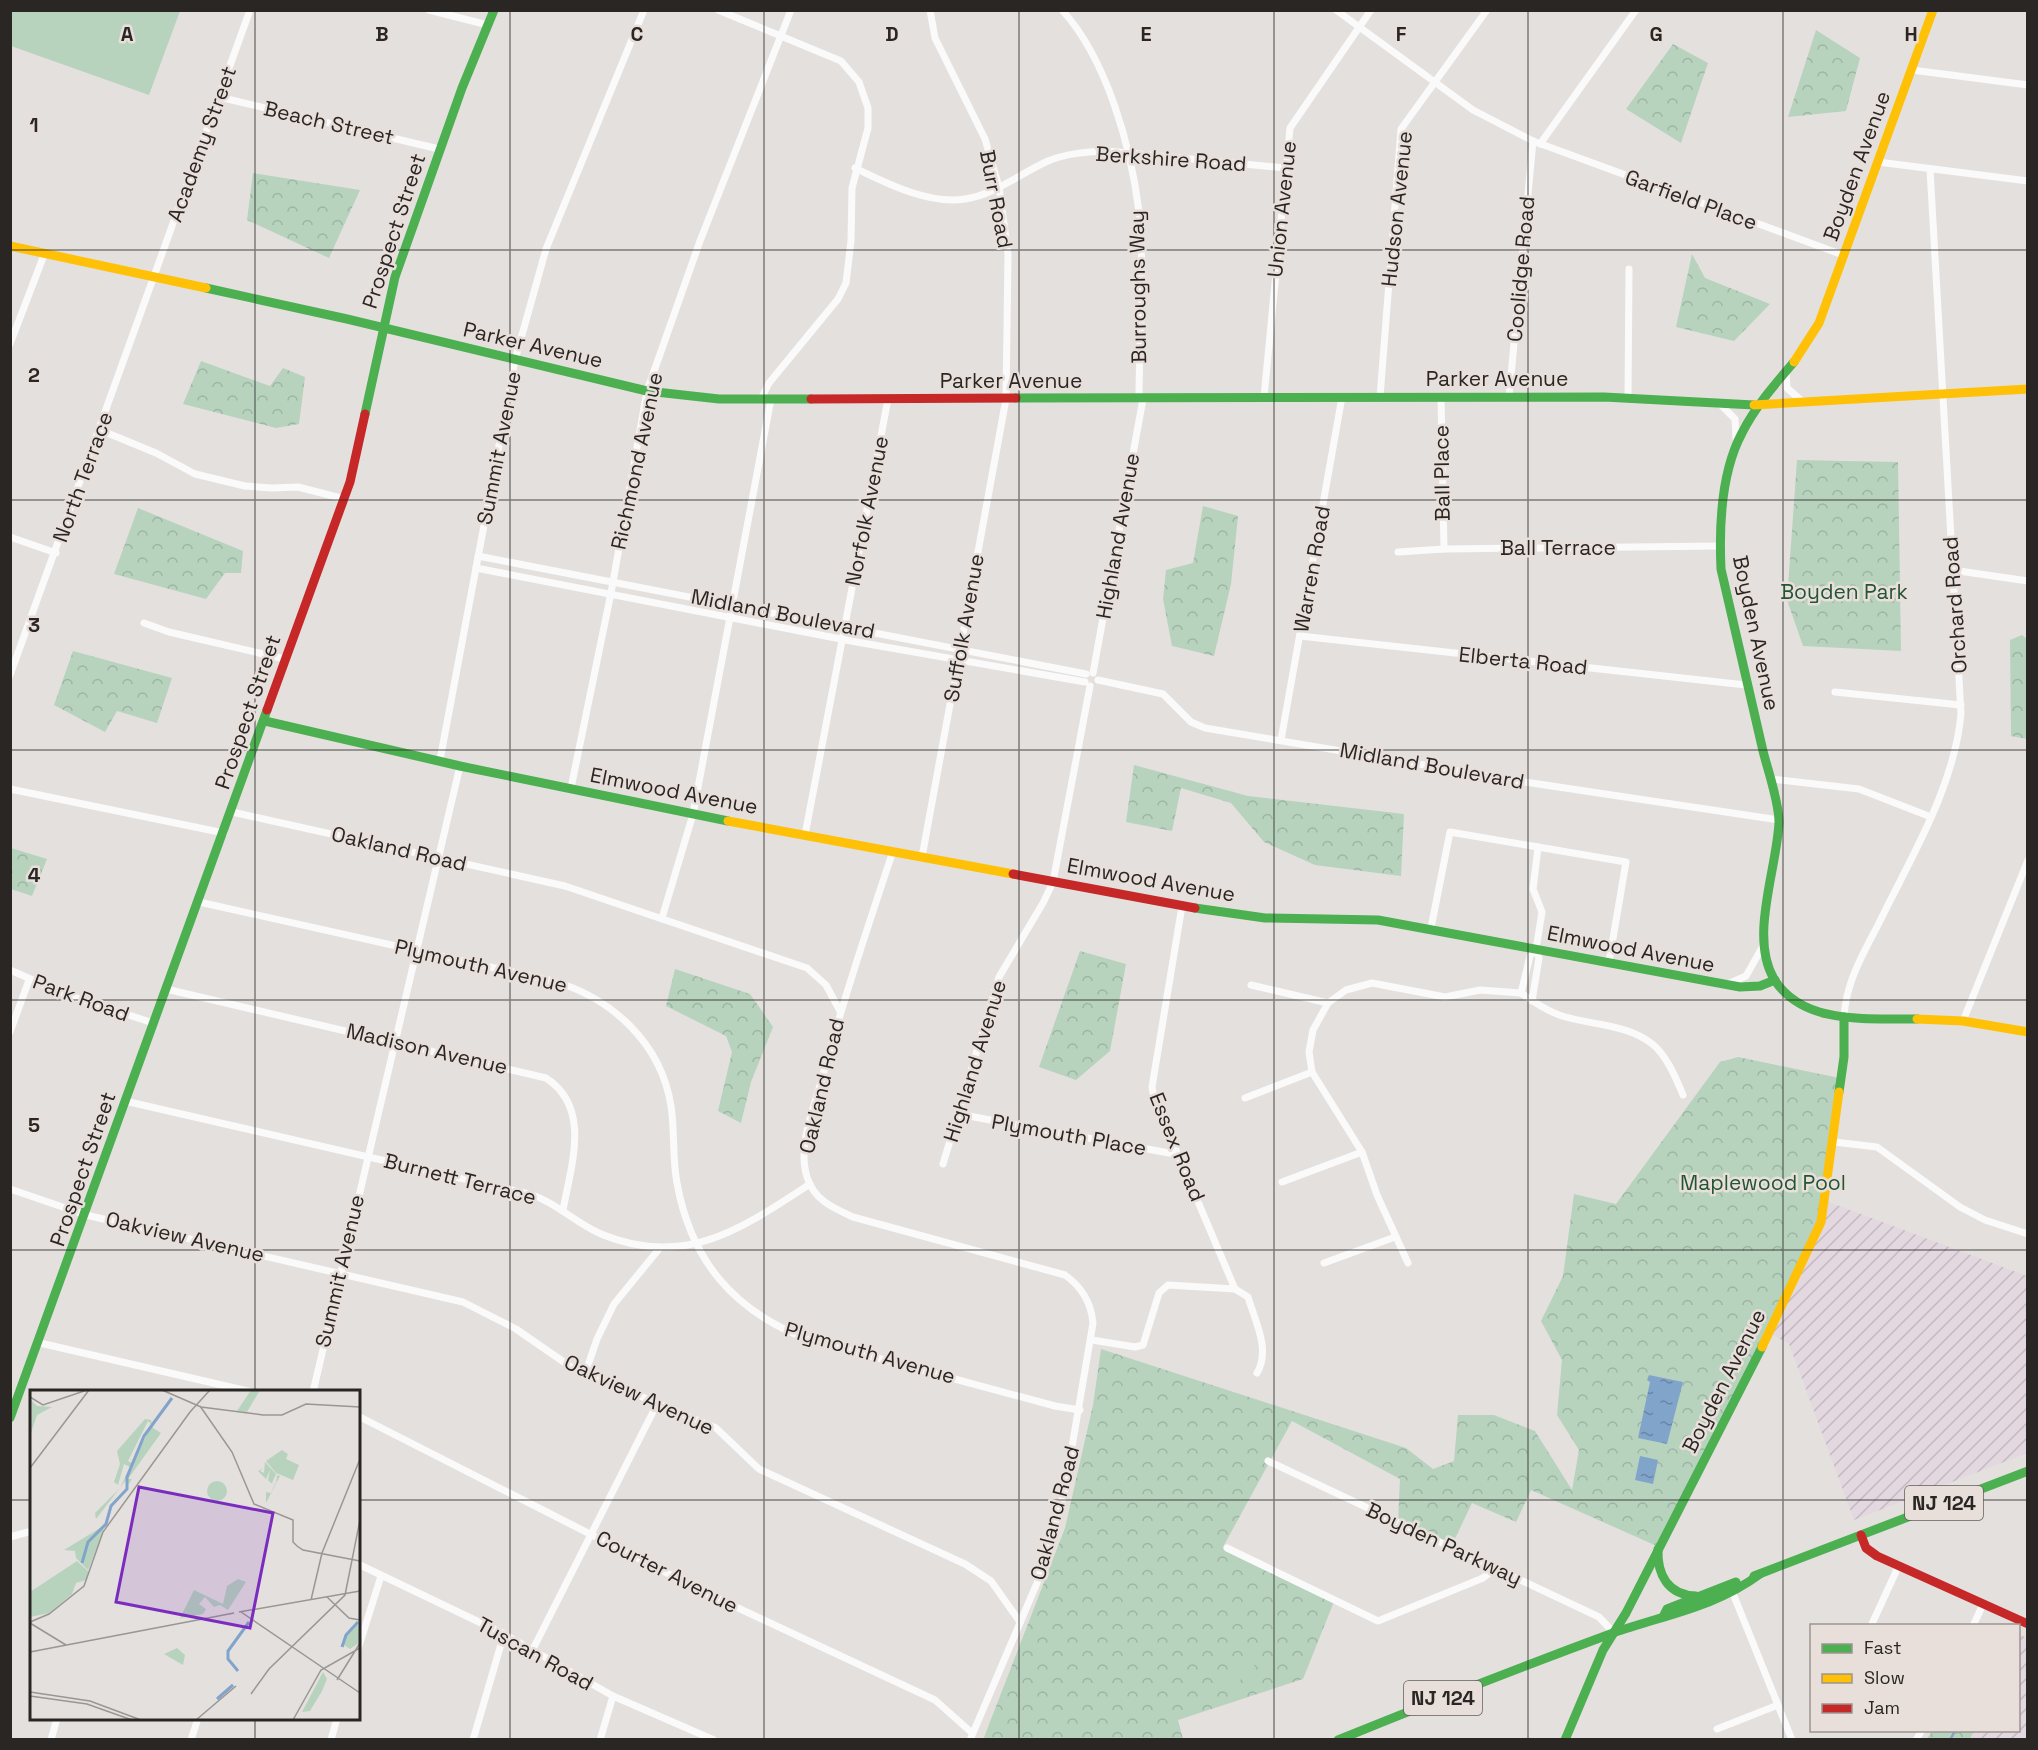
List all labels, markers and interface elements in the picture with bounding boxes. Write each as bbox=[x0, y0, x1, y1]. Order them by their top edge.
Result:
text: A bbox=[121, 21, 134, 47]
text: B bbox=[375, 21, 389, 47]
text: C bbox=[631, 21, 644, 47]
text: D bbox=[885, 21, 899, 47]
text: E bbox=[1140, 21, 1152, 47]
text: F bbox=[1396, 21, 1407, 47]
text: G bbox=[1649, 21, 1663, 47]
text: H bbox=[1904, 21, 1918, 47]
street label: Academy Street bbox=[161, 62, 242, 225]
street label: Boyden Avenue bbox=[1817, 87, 1896, 245]
street label: Beach Street bbox=[261, 94, 397, 151]
text: 1 bbox=[29, 112, 39, 138]
street label: Hudson Avenue bbox=[1375, 130, 1418, 288]
street label: Union Avenue bbox=[1261, 139, 1302, 279]
street label: Berkshire Road bbox=[1095, 140, 1247, 177]
street label: Burr Road bbox=[974, 147, 1019, 250]
street label: Prospect Street bbox=[356, 150, 431, 312]
street label: Garfield Place bbox=[1621, 163, 1761, 236]
street label: Coolidge Road bbox=[1501, 195, 1540, 343]
street label: Burroughs Way bbox=[1123, 210, 1152, 364]
street label: Parker Avenue bbox=[461, 315, 606, 374]
text: 2 bbox=[28, 362, 40, 388]
street label: Parker Avenue bbox=[1426, 365, 1568, 392]
street label: Parker Avenue bbox=[940, 367, 1082, 394]
street label: Summit Avenue bbox=[470, 369, 527, 527]
street label: Richmond Avenue bbox=[605, 370, 668, 552]
street label: North Terrace bbox=[46, 408, 119, 546]
street label: Ball Place bbox=[1427, 425, 1456, 521]
street label: Norfolk Avenue bbox=[839, 434, 894, 588]
street label: Highland Avenue bbox=[1090, 451, 1145, 621]
street label: Warren Road bbox=[1287, 504, 1336, 634]
street label: Ball Terrace bbox=[1500, 534, 1616, 561]
street label: Orchard Road bbox=[1936, 536, 1973, 674]
street label: Suffolk Avenue bbox=[937, 552, 990, 704]
street label: Boyden Avenue bbox=[1727, 553, 1786, 713]
park label: Boyden Park bbox=[1780, 578, 1908, 605]
street label: Midland Boulevard bbox=[689, 582, 877, 645]
text: 3 bbox=[28, 612, 40, 638]
street label: Prospect Street bbox=[208, 631, 287, 793]
street label: Elberta Road bbox=[1457, 640, 1589, 681]
street label: Midland Boulevard bbox=[1338, 736, 1526, 795]
street label: Elmwood Avenue bbox=[588, 761, 760, 820]
street label: Oakland Road bbox=[329, 820, 469, 877]
street label: Elmwood Avenue bbox=[1065, 851, 1237, 908]
text: 4 bbox=[28, 862, 41, 888]
street label: Elmwood Avenue bbox=[1545, 919, 1717, 978]
street label: Plymouth Avenue bbox=[392, 933, 570, 998]
street label: Park Road bbox=[29, 968, 133, 1027]
street label: Highland Avenue bbox=[937, 976, 1012, 1145]
street label: Oakland Road bbox=[793, 1016, 850, 1156]
street label: Madison Avenue bbox=[344, 1017, 510, 1080]
street label: Prospect Street bbox=[43, 1088, 122, 1250]
street label: Essex Road bbox=[1143, 1088, 1212, 1205]
street label: Plymouth Place bbox=[989, 1108, 1149, 1161]
text: 5 bbox=[28, 1112, 40, 1138]
street label: Burnett Terrace bbox=[381, 1147, 539, 1211]
park label: Maplewood Pool bbox=[1680, 1169, 1846, 1196]
street label: Summit Avenue bbox=[309, 1192, 370, 1350]
street label: Oakview Avenue bbox=[103, 1205, 267, 1268]
street label: Boyden Avenue bbox=[1676, 1304, 1771, 1457]
street label: Plymouth Avenue bbox=[782, 1315, 959, 1390]
street label: Oakview Avenue bbox=[560, 1348, 718, 1441]
inset map bbox=[30, 1390, 360, 1720]
street label: Oakland Road bbox=[1024, 1443, 1085, 1583]
road number: NJ 124 bbox=[1905, 1486, 1983, 1520]
street label: Boyden Parkway bbox=[1362, 1496, 1526, 1591]
street label: Courter Avenue bbox=[592, 1524, 743, 1619]
street label: Tuscan Road bbox=[472, 1610, 598, 1697]
legend bbox=[1810, 1624, 2020, 1732]
text: Fast bbox=[1864, 1636, 1901, 1659]
text: Slow bbox=[1864, 1666, 1905, 1689]
road number: NJ 124 bbox=[1404, 1681, 1482, 1715]
text: Jam bbox=[1864, 1696, 1900, 1719]

